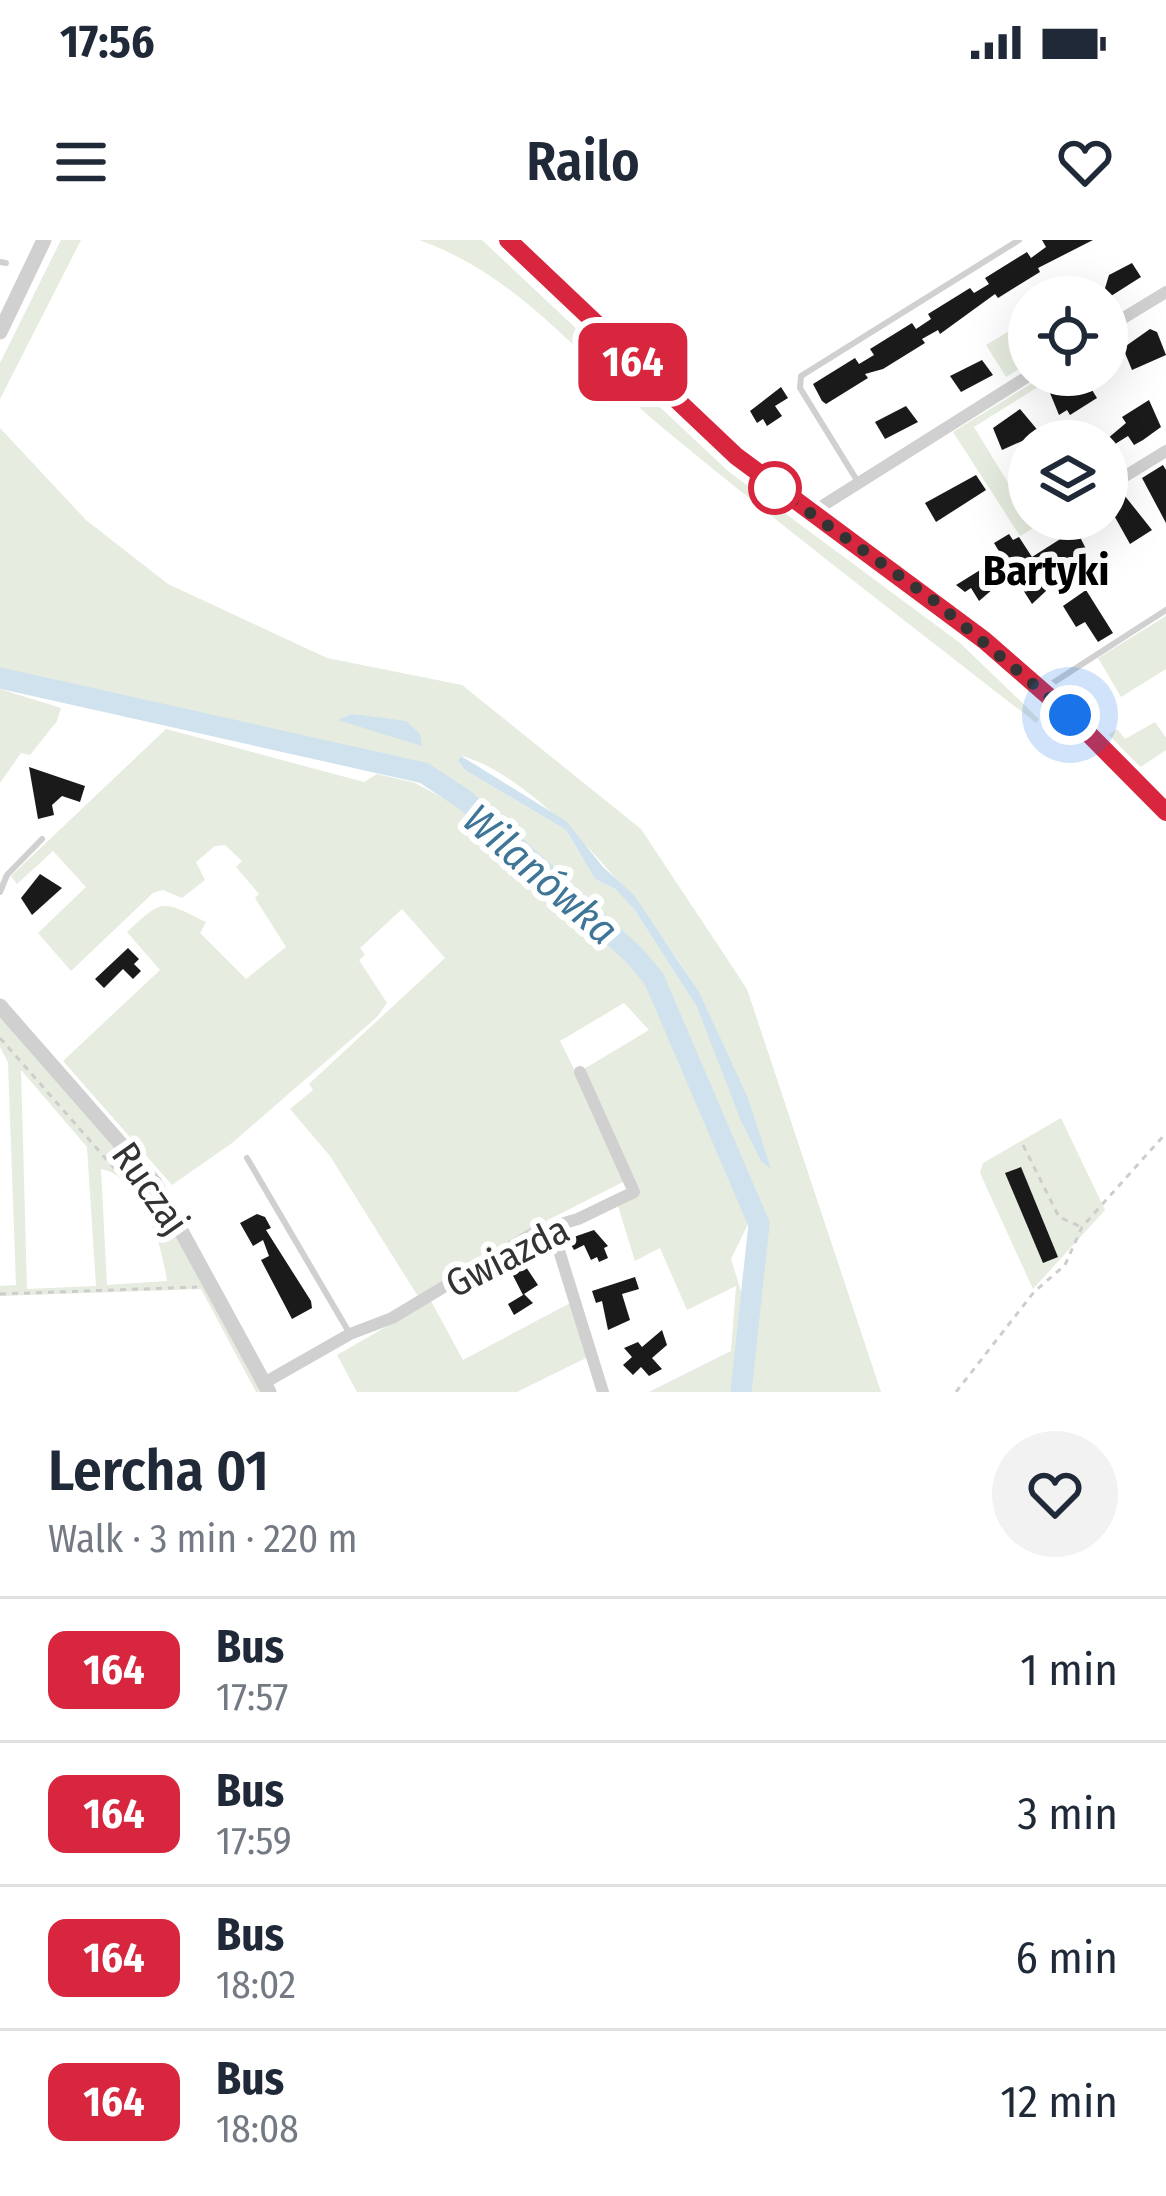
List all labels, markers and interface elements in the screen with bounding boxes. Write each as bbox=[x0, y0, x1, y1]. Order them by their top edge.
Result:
text: 17:56 bbox=[60, 15, 155, 69]
icon: menu bbox=[48, 129, 114, 195]
icon: heart bbox=[1052, 129, 1118, 195]
text: Railo bbox=[526, 130, 640, 194]
map controls bbox=[1008, 276, 1128, 540]
button: locate bbox=[1008, 276, 1128, 396]
line badge: 164 bbox=[564, 323, 702, 401]
text: 164 bbox=[602, 337, 664, 387]
button: layers bbox=[1008, 420, 1128, 540]
unlabelled marker bbox=[750, 463, 800, 513]
district label: Bartyki bbox=[983, 546, 1109, 596]
your location bbox=[1040, 685, 1100, 745]
water label: Wilanówka bbox=[453, 794, 628, 955]
street label: Ruczaj bbox=[102, 1134, 198, 1243]
street label: Gwiazda bbox=[438, 1206, 577, 1307]
button: heart bbox=[992, 1431, 1118, 1557]
text: Lercha 01 bbox=[48, 1437, 269, 1505]
text: Walk · 3 min · 220 m bbox=[48, 1516, 357, 1562]
text: Bus bbox=[216, 1620, 284, 1674]
text: 1 min bbox=[1020, 1643, 1118, 1697]
text: 164 bbox=[83, 1645, 145, 1695]
text: 17:57 bbox=[216, 1674, 288, 1720]
text: Bus bbox=[216, 1764, 284, 1818]
text: 3 min bbox=[1017, 1787, 1118, 1841]
text: 164 bbox=[83, 1789, 145, 1839]
text: 17:59 bbox=[216, 1818, 292, 1864]
text: Bus bbox=[216, 1908, 284, 1962]
text: 6 min bbox=[1015, 1931, 1118, 1985]
text: 164 bbox=[83, 1933, 145, 1983]
text: 18:02 bbox=[216, 1962, 296, 2008]
text: Bus bbox=[216, 2052, 284, 2106]
text: 12 min bbox=[1000, 2075, 1118, 2129]
text: 164 bbox=[83, 2077, 145, 2127]
text: 18:08 bbox=[216, 2106, 299, 2152]

